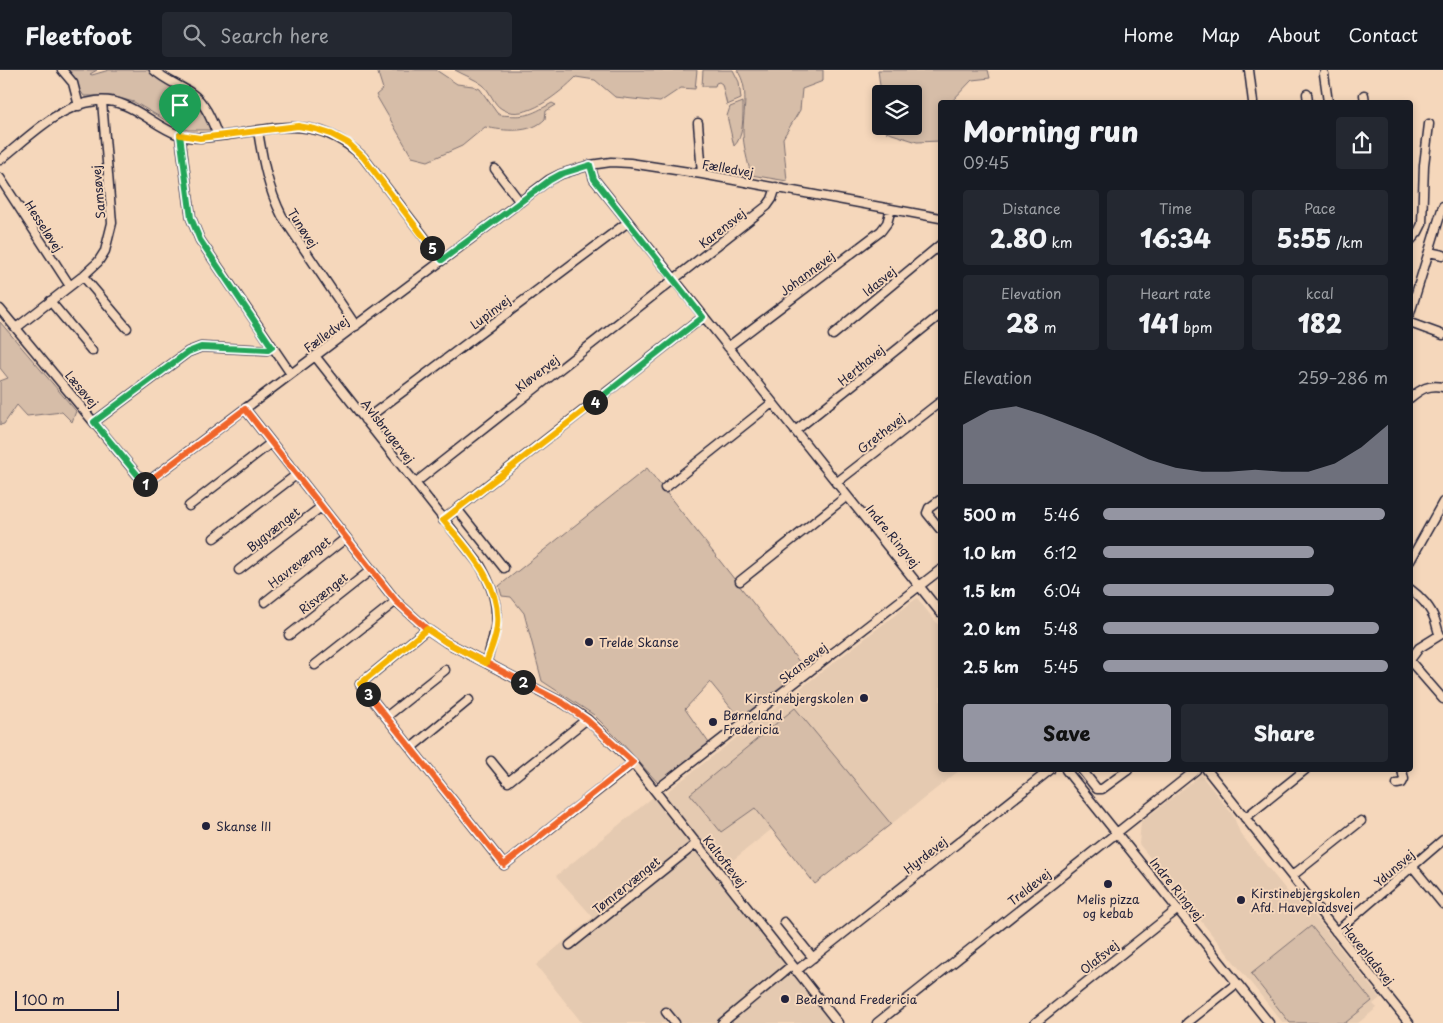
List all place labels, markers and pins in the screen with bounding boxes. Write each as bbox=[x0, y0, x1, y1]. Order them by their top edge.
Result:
pin bbox=[159, 84, 201, 135]
pin: 5 bbox=[420, 236, 444, 260]
pin: 4 bbox=[582, 390, 608, 414]
pin: 1 bbox=[132, 472, 158, 496]
place label: Trelde Skanse bbox=[599, 633, 679, 651]
marker: Trelde Skanse bbox=[583, 636, 595, 648]
pin: 2 bbox=[510, 670, 536, 694]
pin: 3 bbox=[356, 682, 380, 706]
place label: Kirstinebjergskolen bbox=[745, 689, 854, 707]
marker: Kirstinebjergskolen bbox=[858, 692, 870, 704]
place label: Børneland Fredericia bbox=[723, 706, 783, 738]
marker: Børneland Fredericia bbox=[707, 716, 719, 728]
place label: Skanse III bbox=[216, 817, 271, 835]
marker: Skanse III bbox=[200, 820, 212, 832]
marker: Melis pizza og kebab bbox=[1102, 878, 1114, 890]
place label: Kirstinebjergskolen Afd. Havepladsvej bbox=[1251, 884, 1360, 916]
place label: Melis pizza og kebab bbox=[1077, 890, 1140, 922]
marker: Kirstinebjergskolen Afd. Havepladsvej bbox=[1235, 894, 1247, 906]
place label: Bedemand Fredericia bbox=[795, 990, 918, 1008]
marker: Bedemand Fredericia bbox=[779, 993, 791, 1005]

